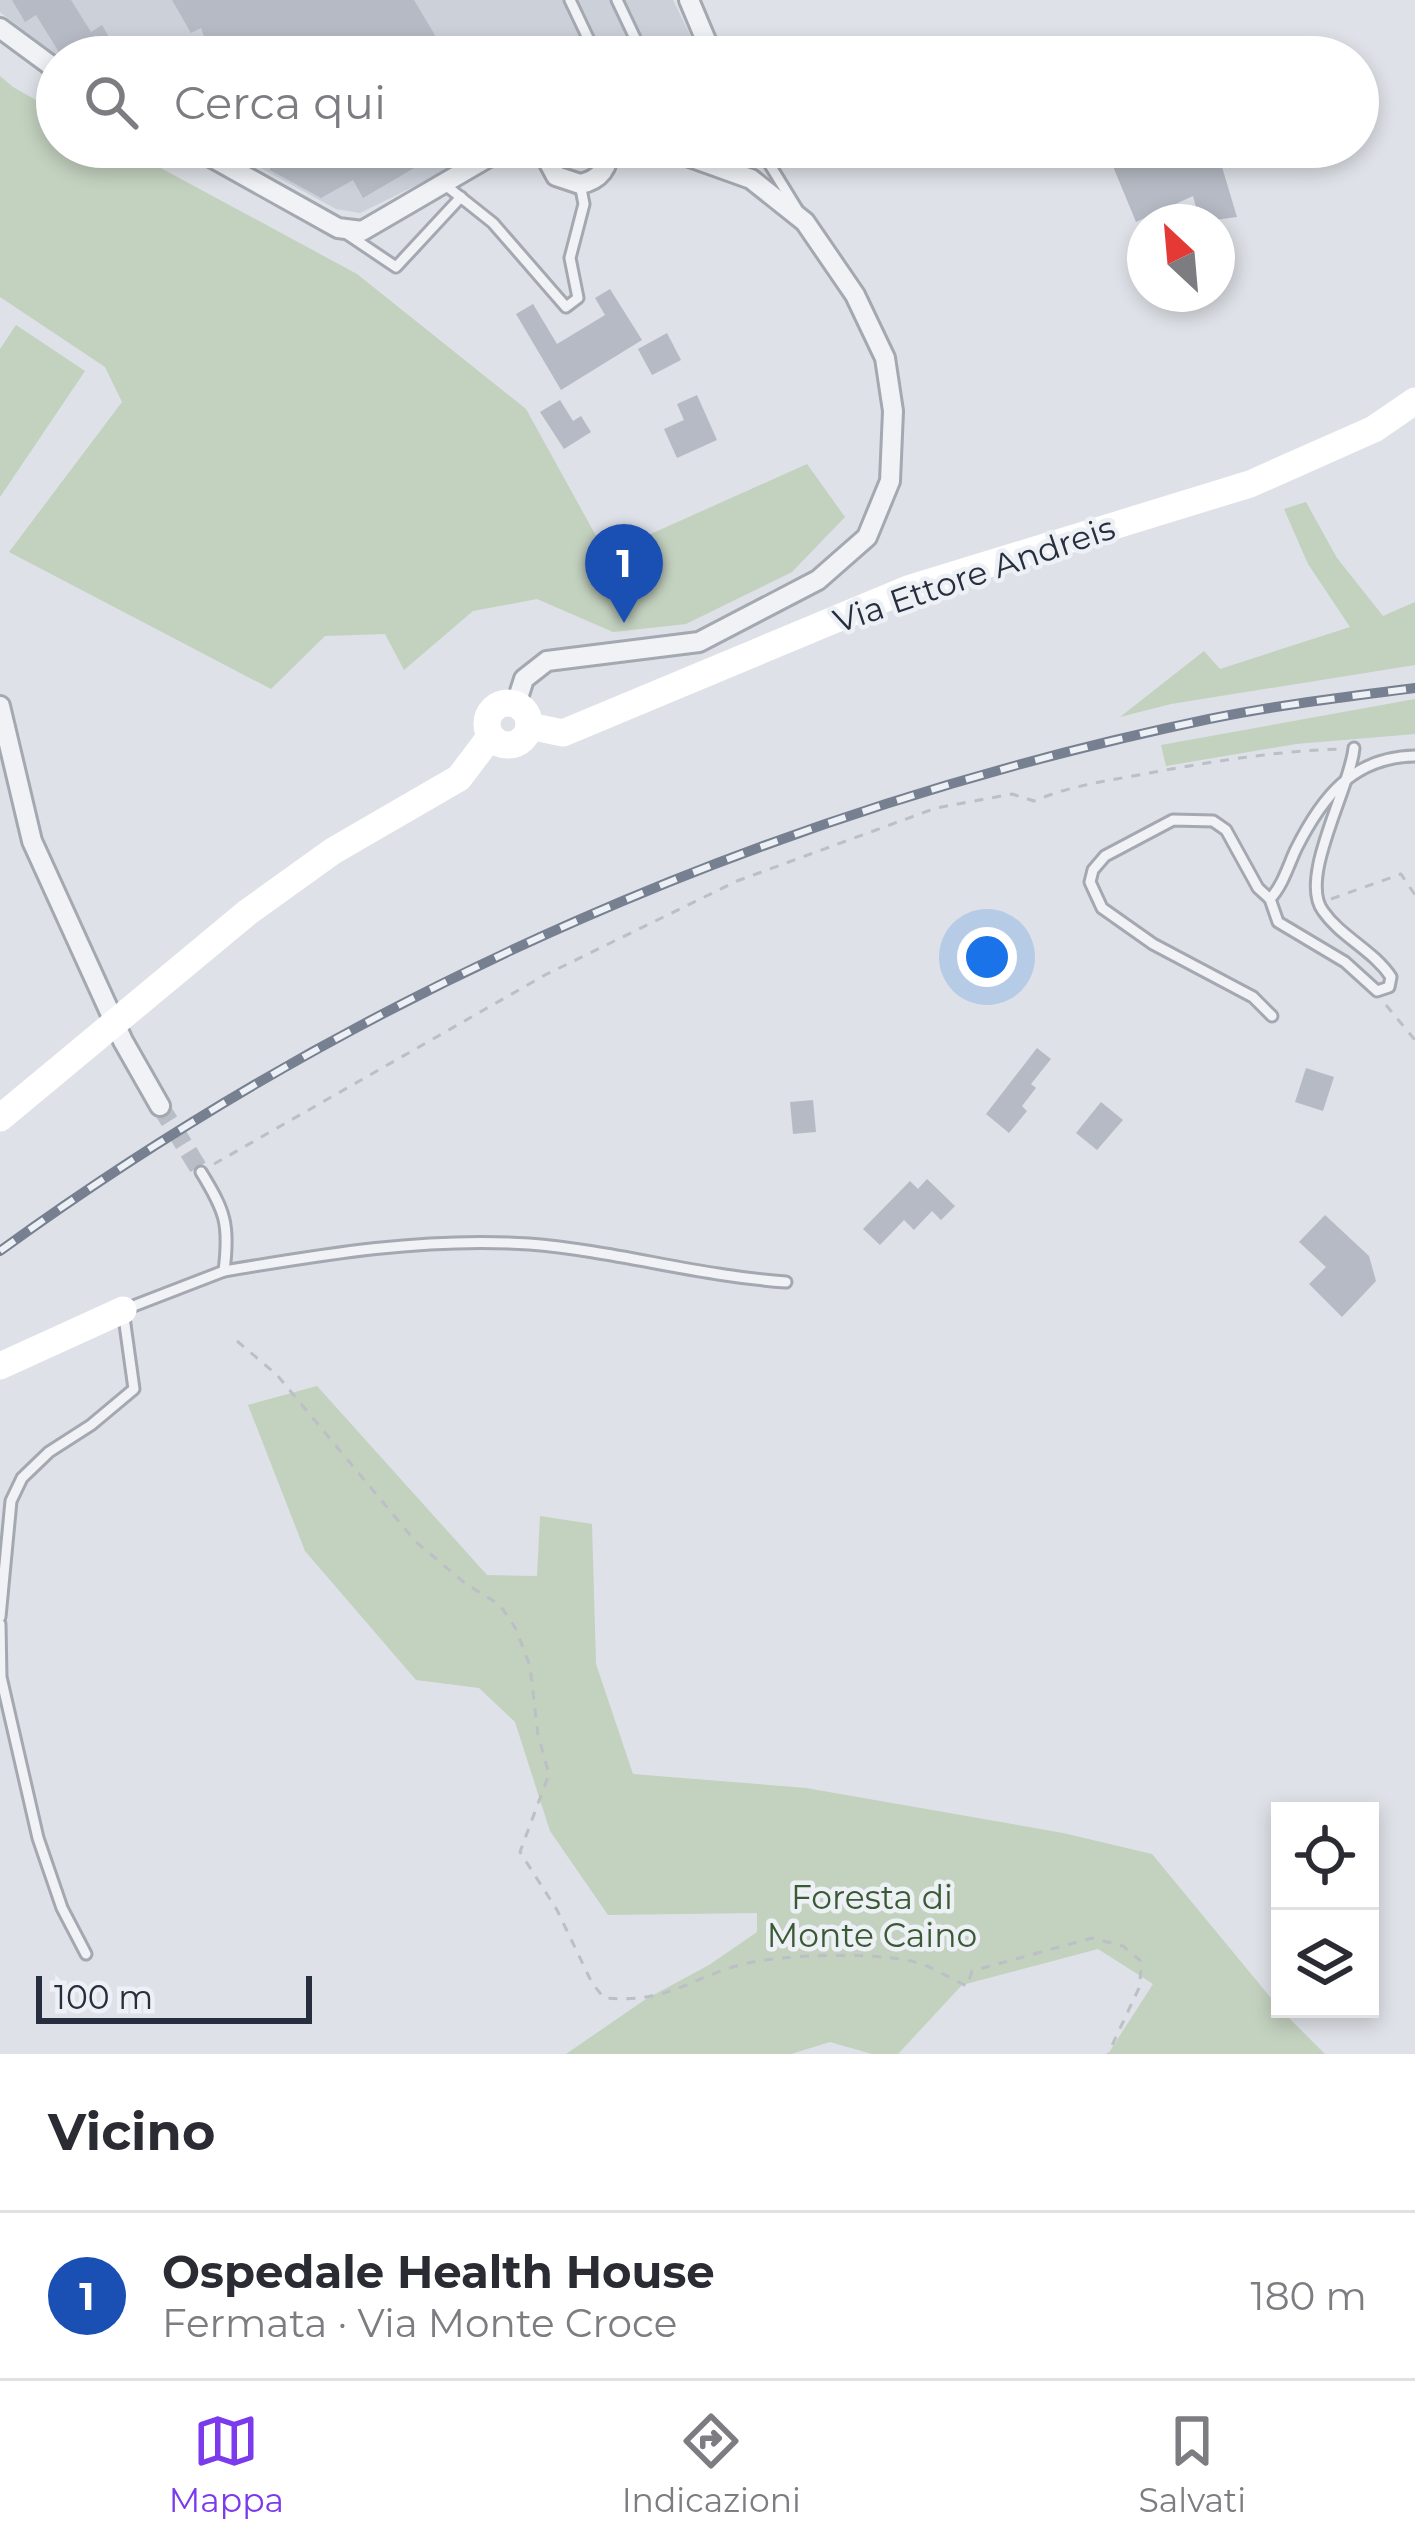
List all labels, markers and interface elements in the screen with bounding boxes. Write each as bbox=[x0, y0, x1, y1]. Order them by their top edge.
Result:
search box bbox=[36, 36, 1379, 168]
icon: search bbox=[78, 69, 144, 135]
text: Cerca qui bbox=[174, 75, 386, 130]
north arrow bbox=[1127, 204, 1235, 312]
street label: Via Ettore Andreis bbox=[828, 507, 1120, 641]
pin: 1 bbox=[585, 524, 663, 623]
your location bbox=[957, 927, 1017, 987]
map controls bbox=[1271, 1802, 1379, 2018]
button: locate bbox=[1271, 1802, 1379, 1910]
park label: Foresta di Monte Caino bbox=[767, 1877, 977, 1955]
button: layers bbox=[1271, 1910, 1379, 2018]
scale bar bbox=[36, 1970, 312, 2023]
text: 100 m bbox=[54, 1977, 153, 2017]
text: Vicino bbox=[48, 2101, 215, 2163]
text: Ospedale Health House bbox=[162, 2244, 715, 2299]
text: 1 bbox=[79, 2272, 95, 2320]
text: 180 m bbox=[1251, 2272, 1367, 2320]
text: Fermata · Via Monte Croce bbox=[162, 2299, 677, 2347]
tab: Mappa bbox=[169, 2408, 284, 2520]
tab: Indicazioni bbox=[622, 2408, 801, 2520]
tab: Salvati bbox=[1139, 2408, 1246, 2520]

